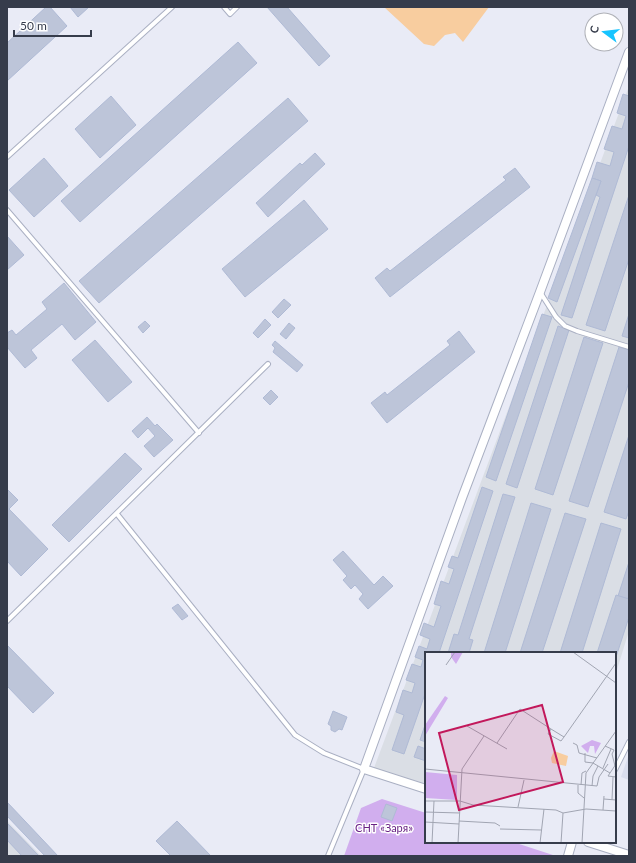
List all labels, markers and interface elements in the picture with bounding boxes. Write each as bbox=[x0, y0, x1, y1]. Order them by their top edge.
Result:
scale bar bbox=[14, 12, 91, 38]
north arrow bbox=[584, 12, 624, 52]
text: 50 m bbox=[20, 18, 47, 33]
text: С bbox=[587, 23, 601, 34]
inset map bbox=[425, 652, 616, 843]
park label: СНТ «Заря» bbox=[355, 821, 413, 834]

